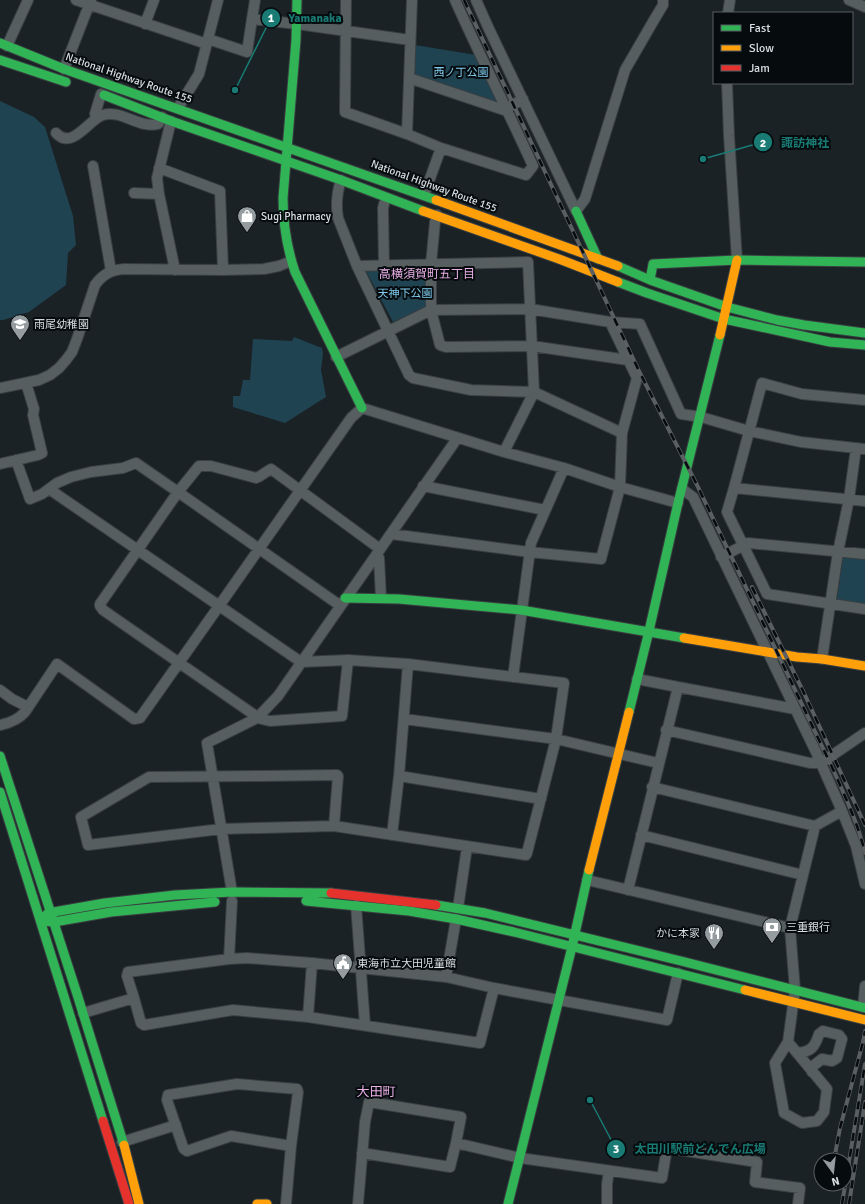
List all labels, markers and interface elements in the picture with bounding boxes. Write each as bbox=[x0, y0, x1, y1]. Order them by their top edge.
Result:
callout: Yamanaka bbox=[261, 6, 350, 30]
text: 1 bbox=[268, 11, 275, 26]
text: Yamanaka bbox=[287, 11, 342, 26]
legend bbox=[713, 12, 853, 84]
text: Fast bbox=[749, 21, 770, 36]
text: Slow bbox=[749, 41, 774, 56]
street label: National Highway Route 155 bbox=[64, 50, 194, 106]
text: Jam bbox=[749, 61, 770, 76]
park label: 西ノ丁公園 bbox=[434, 66, 489, 79]
callout: 諏訪神社 bbox=[753, 130, 837, 154]
text: 2 bbox=[760, 136, 766, 151]
text: 諏訪神社 bbox=[781, 136, 829, 151]
street label: National Highway Route 155 bbox=[369, 157, 499, 215]
shop icon: Sugi Pharmacy bbox=[236, 205, 258, 233]
place label: Sugi Pharmacy bbox=[261, 210, 332, 223]
district label: 高横須賀町五丁目 bbox=[379, 267, 475, 282]
park label: 天神下公園 bbox=[378, 287, 433, 300]
school or university icon: 雨尾幼稚園 bbox=[9, 313, 31, 341]
place label: 雨尾幼稚園 bbox=[34, 318, 89, 331]
bank icon: 三重銀行 bbox=[761, 916, 783, 944]
place label: 三重銀行 bbox=[786, 921, 830, 934]
restaurant icon: かに本家 bbox=[703, 922, 725, 950]
place label: かに本家 bbox=[656, 927, 700, 940]
public building icon: 東海市立大田児童館 bbox=[332, 952, 354, 980]
place label: 東海市立大田児童館 bbox=[357, 957, 456, 970]
district label: 大田町 bbox=[356, 1084, 396, 1100]
callout: 太田川駅前どんでん広場 bbox=[606, 1137, 774, 1161]
text: 3 bbox=[613, 1142, 619, 1157]
text: 太田川駅前どんでん広場 bbox=[634, 1142, 766, 1157]
north arrow bbox=[813, 1152, 853, 1192]
text: N bbox=[830, 1174, 841, 1188]

